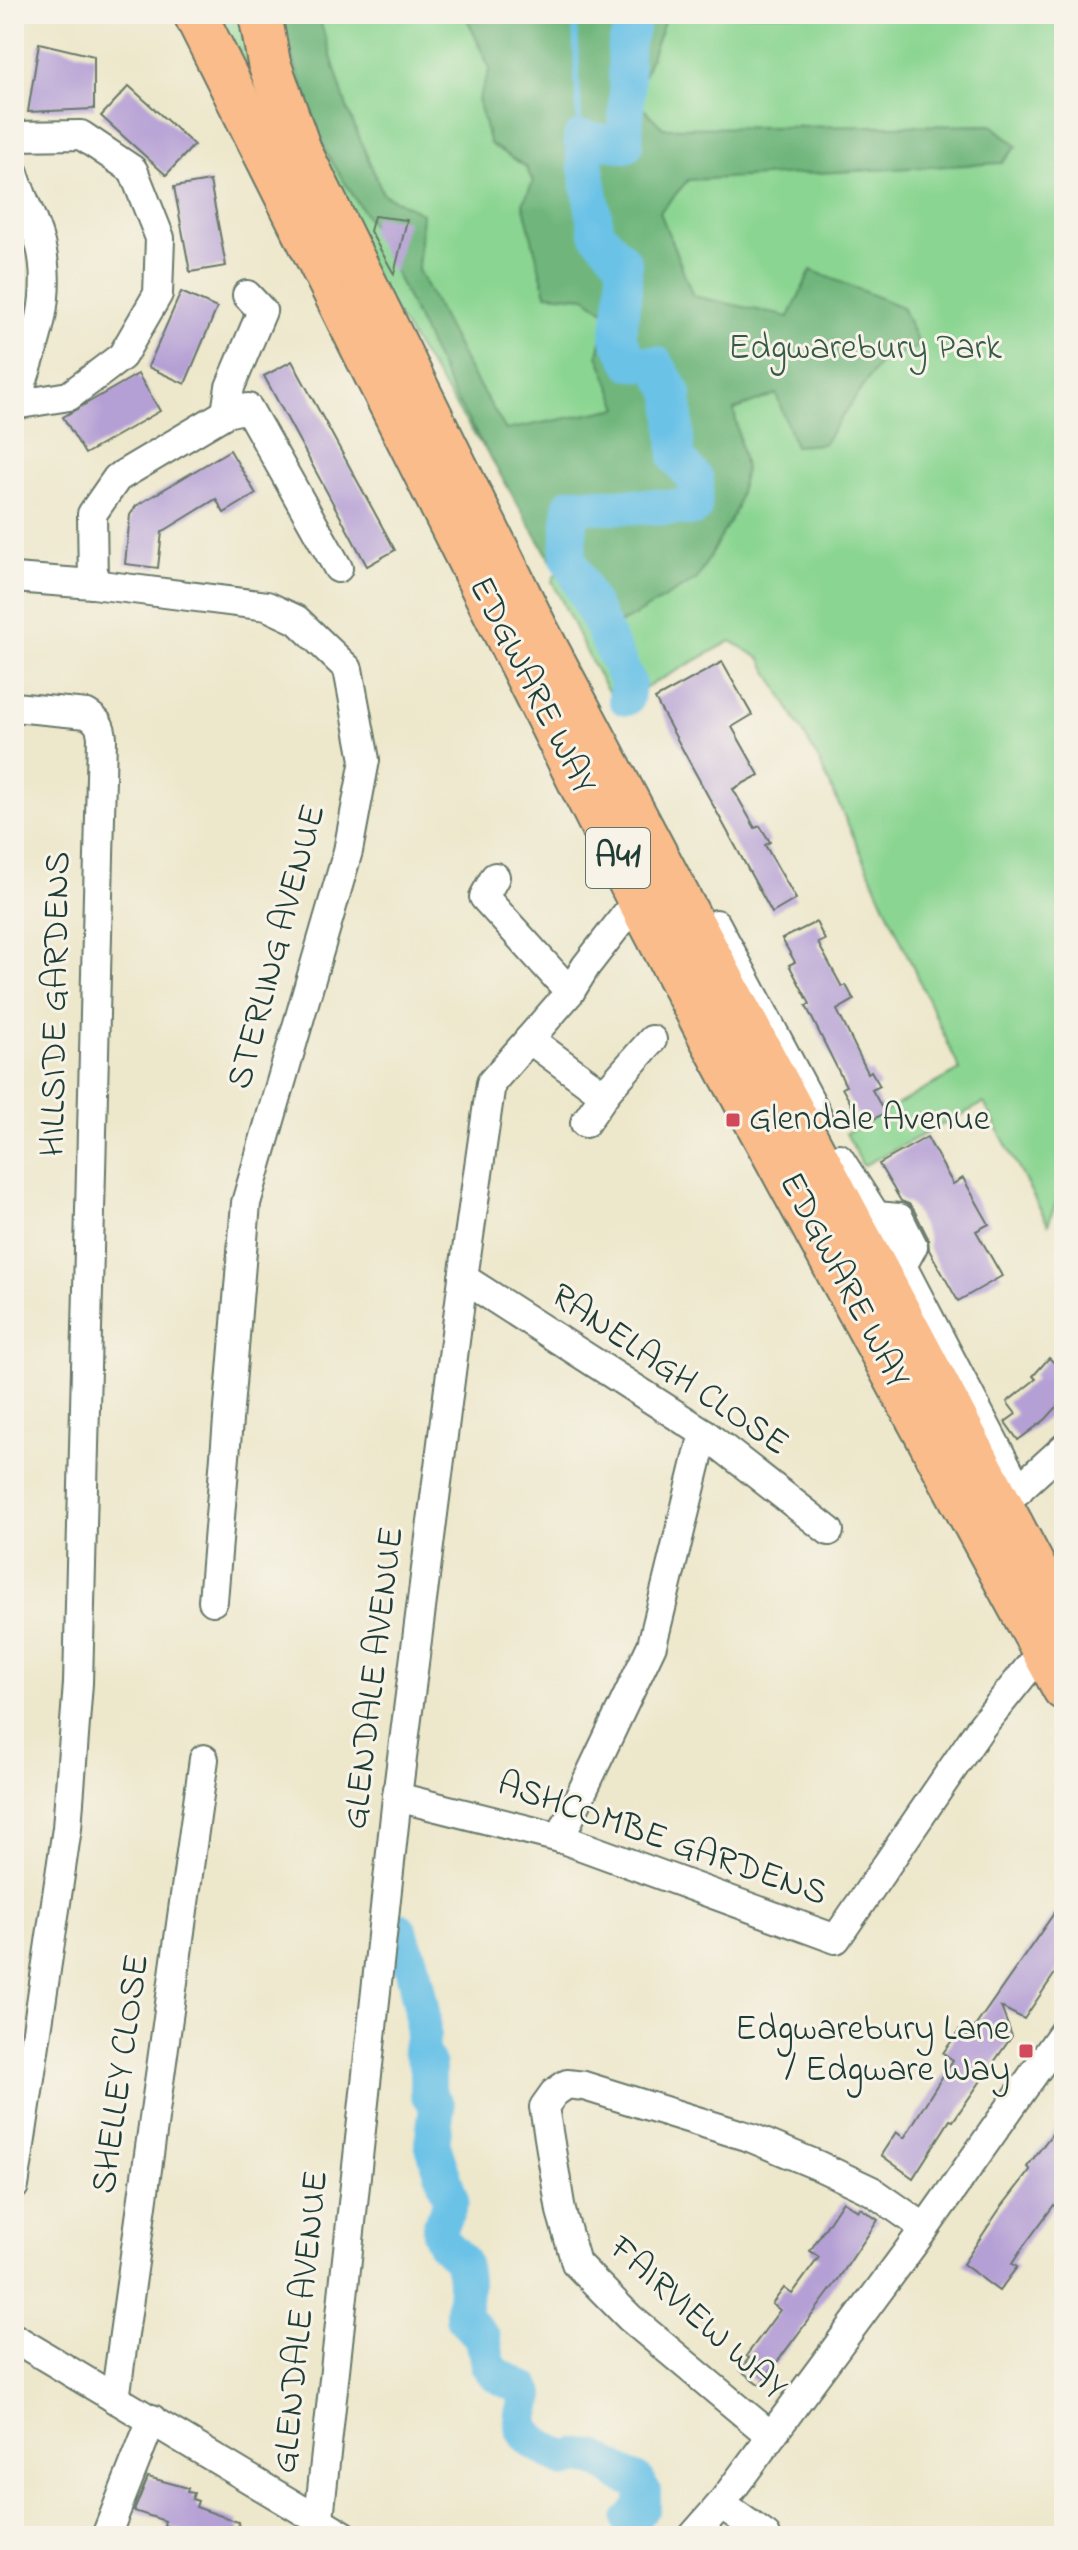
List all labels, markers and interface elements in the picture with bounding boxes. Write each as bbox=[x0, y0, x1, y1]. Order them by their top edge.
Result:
park label: Edgwarebury Park bbox=[728, 323, 1002, 376]
street label: EDGWARE WAY bbox=[453, 568, 609, 805]
street label: STERLING AVENUE bbox=[214, 799, 342, 1095]
road number: A41 bbox=[586, 828, 650, 888]
street label: HILLSIDE GARDENS bbox=[28, 851, 86, 1157]
place label: Glendale Avenue bbox=[749, 1094, 991, 1147]
marker: Glendale Avenue bbox=[724, 1111, 742, 1129]
street label: EDGWARE WAY bbox=[764, 1163, 923, 1399]
street label: RANELAGH CLOSE bbox=[539, 1271, 799, 1471]
street label: GLENDALE AVENUE bbox=[330, 1524, 420, 1832]
street label: ASHCOMBE GARDENS bbox=[490, 1759, 834, 1921]
street label: SHELLEY CLOSE bbox=[79, 1951, 165, 2197]
place label: Edgwarebury Lane / Edgware Way bbox=[735, 2004, 1011, 2098]
marker: Edgwarebury Lane / Edgware Way bbox=[1017, 2042, 1035, 2060]
street label: GLENDALE AVENUE bbox=[260, 2168, 344, 2476]
street label: FAIRVIEW WAY bbox=[595, 2224, 799, 2414]

